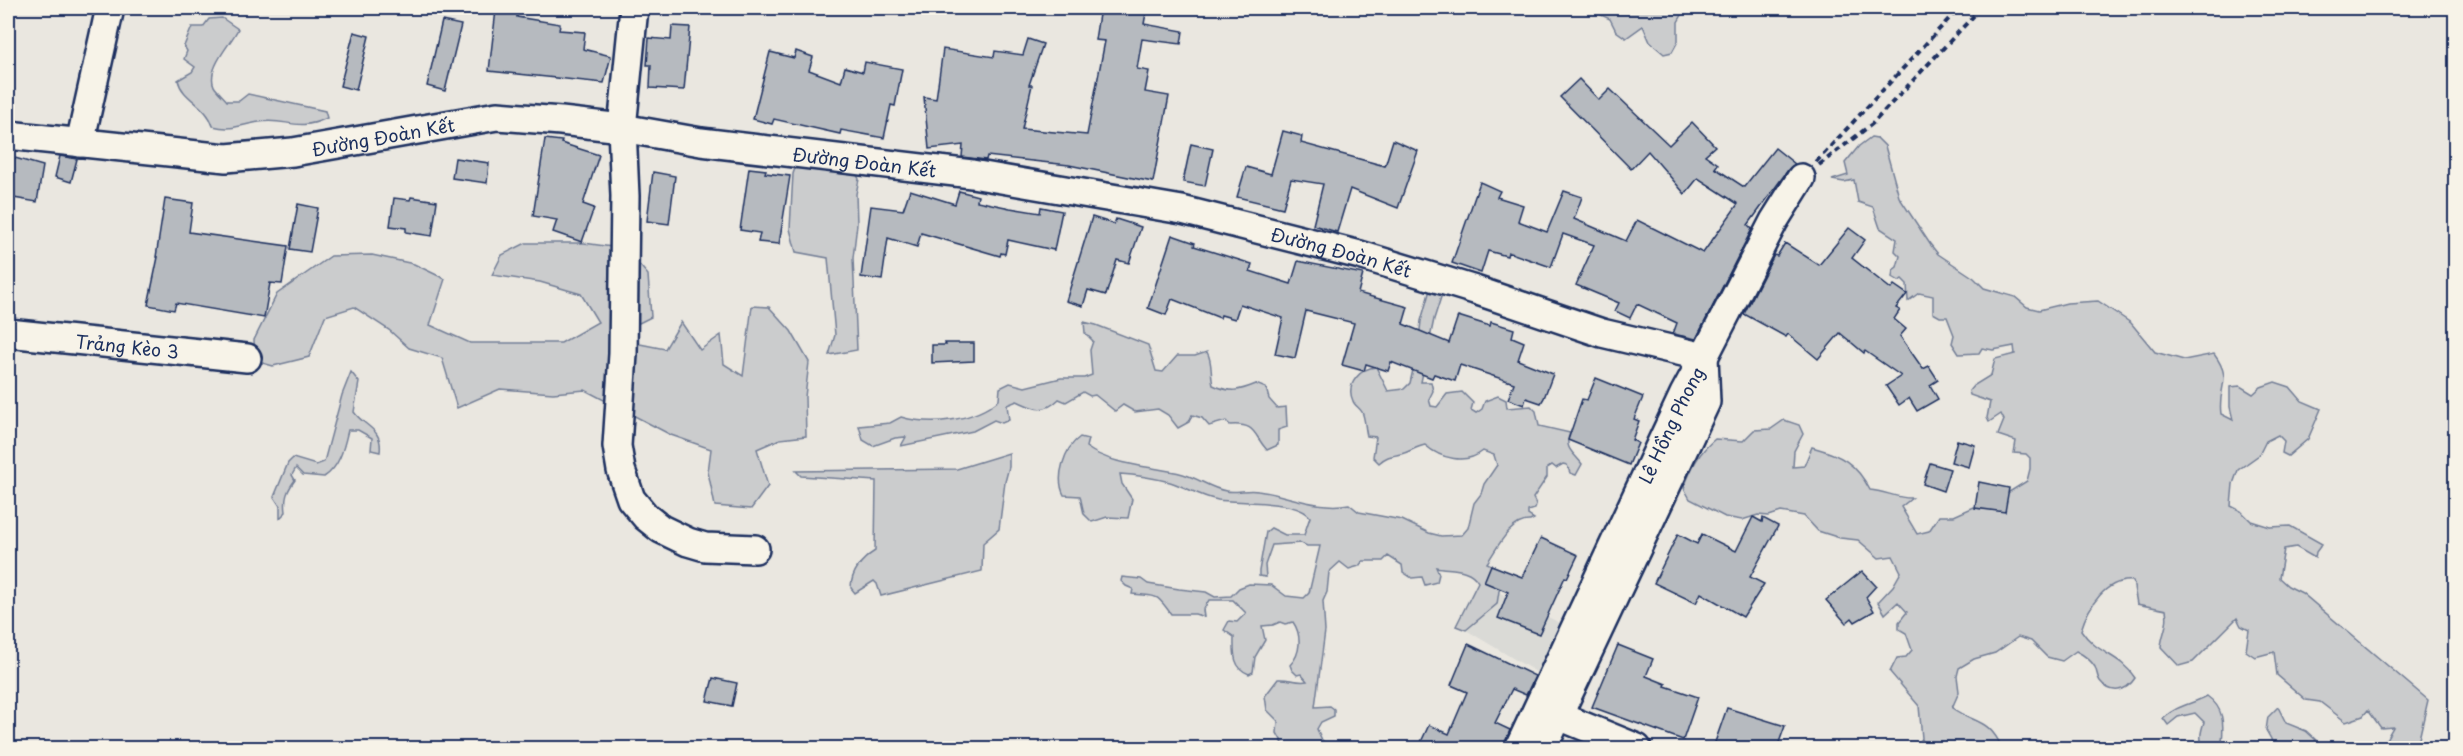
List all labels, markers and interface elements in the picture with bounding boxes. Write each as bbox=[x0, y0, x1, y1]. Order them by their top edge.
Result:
street label: Đường Đoàn Kết bbox=[310, 110, 457, 162]
street label: Đường Đoàn Kết bbox=[791, 139, 938, 183]
street label: Đường Đoàn Kết bbox=[1268, 220, 1415, 283]
street label: Trảng Kèo 3 bbox=[74, 327, 180, 364]
street label: Lê Hồng Phong bbox=[1631, 361, 1710, 488]

